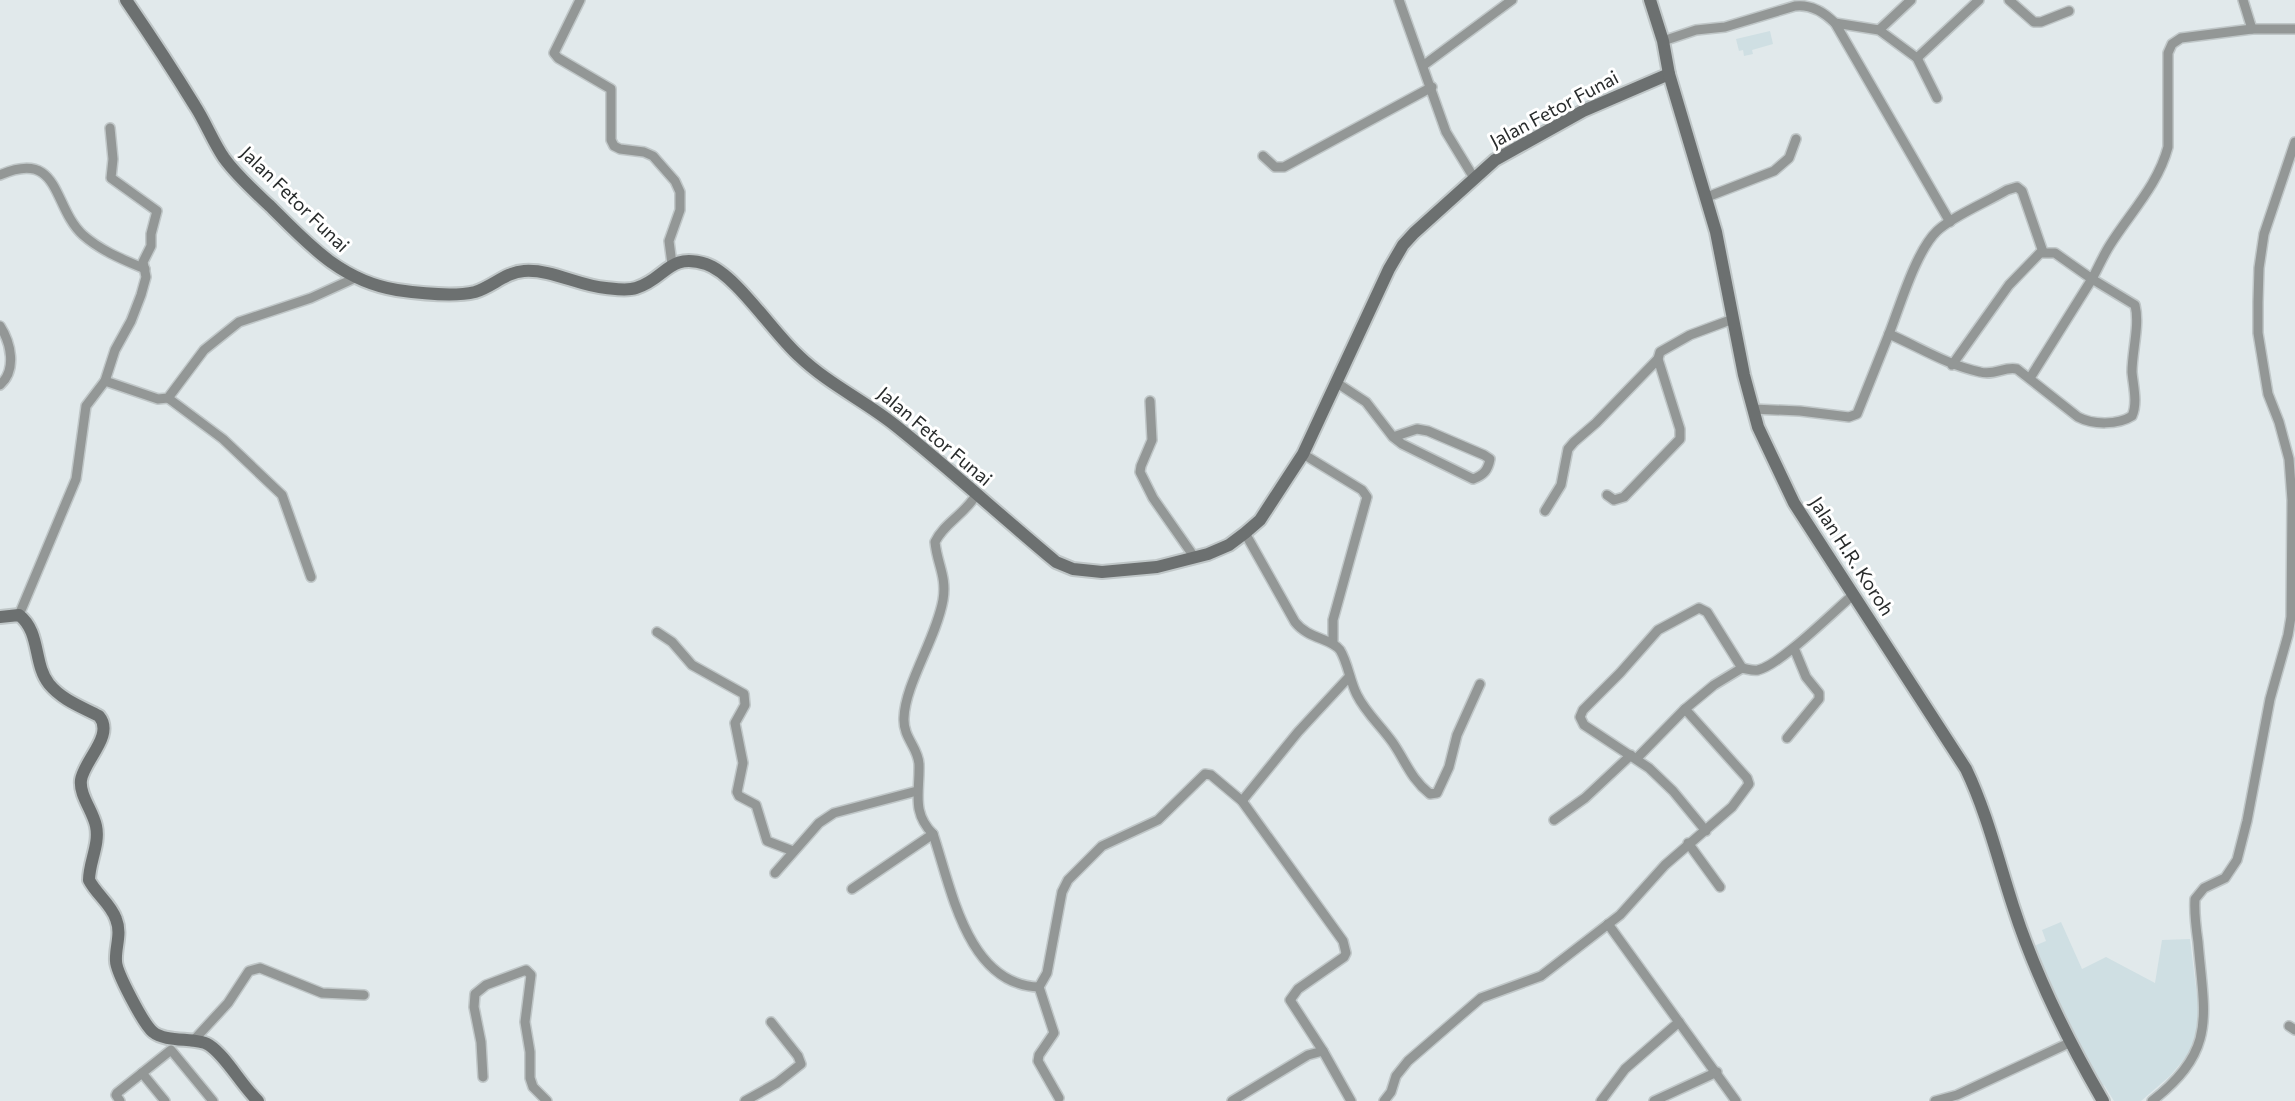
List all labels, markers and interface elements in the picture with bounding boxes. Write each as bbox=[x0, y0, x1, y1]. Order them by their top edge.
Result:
street label: Jalan Fetor Funai bbox=[1486, 65, 1622, 152]
street label: Jalan Fetor Funai bbox=[236, 141, 355, 256]
street label: Jalan Fetor Funai bbox=[873, 381, 997, 490]
street label: Jalan H.R. Koroh bbox=[1805, 492, 1899, 620]

